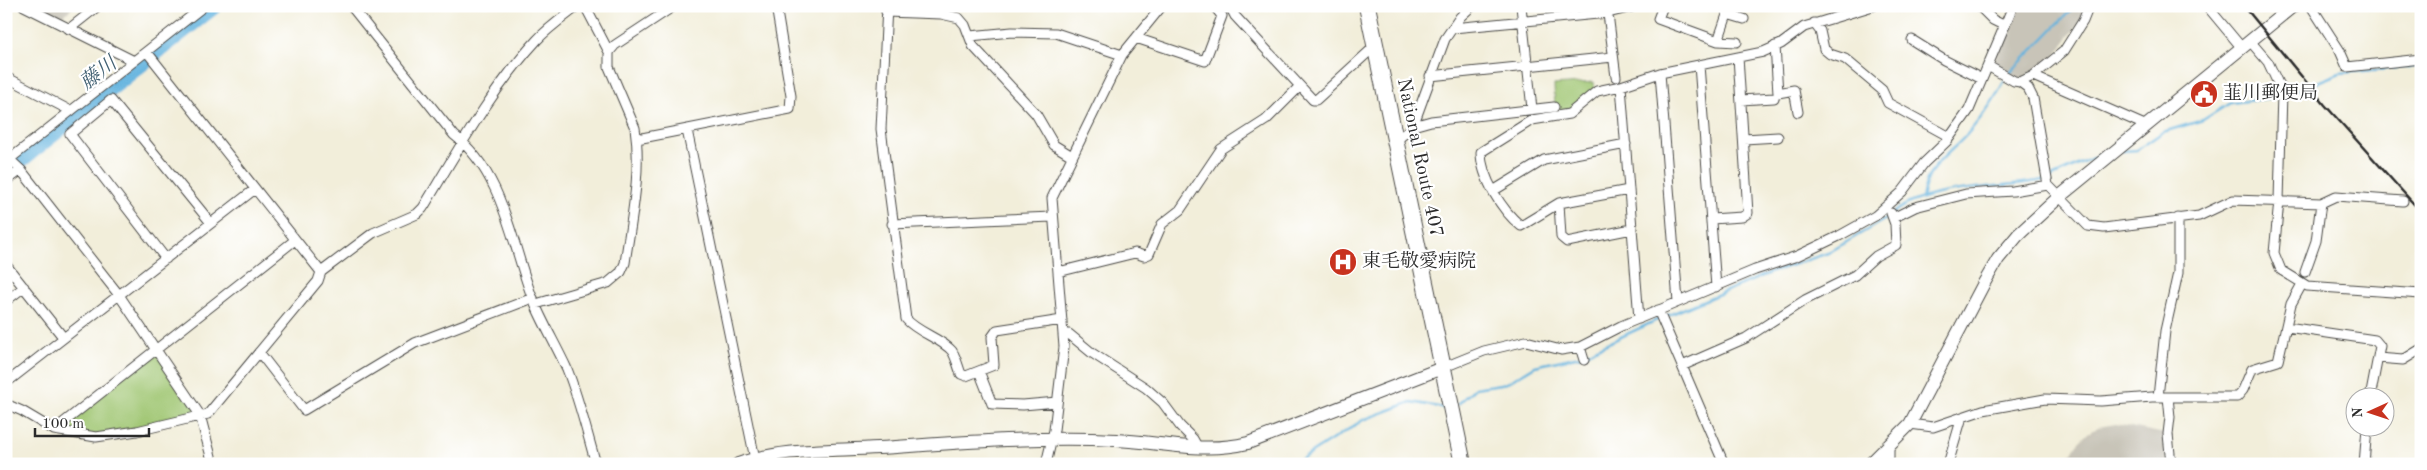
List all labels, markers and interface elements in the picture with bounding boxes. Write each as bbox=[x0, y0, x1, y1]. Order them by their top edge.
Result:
water label: 藤川 bbox=[76, 51, 122, 94]
street label: National Route 407 bbox=[1393, 77, 1445, 239]
public building icon: 韮川郵便局 bbox=[2189, 79, 2219, 109]
place label: 韮川郵便局 bbox=[2223, 82, 2318, 104]
hospital icon: 東毛敬愛病院 bbox=[1328, 247, 1358, 277]
place label: 東毛敬愛病院 bbox=[1362, 250, 1476, 272]
north arrow bbox=[2344, 388, 2394, 438]
scale bar bbox=[35, 405, 149, 437]
text: N bbox=[2351, 407, 2365, 418]
text: 100 m bbox=[42, 417, 84, 432]

